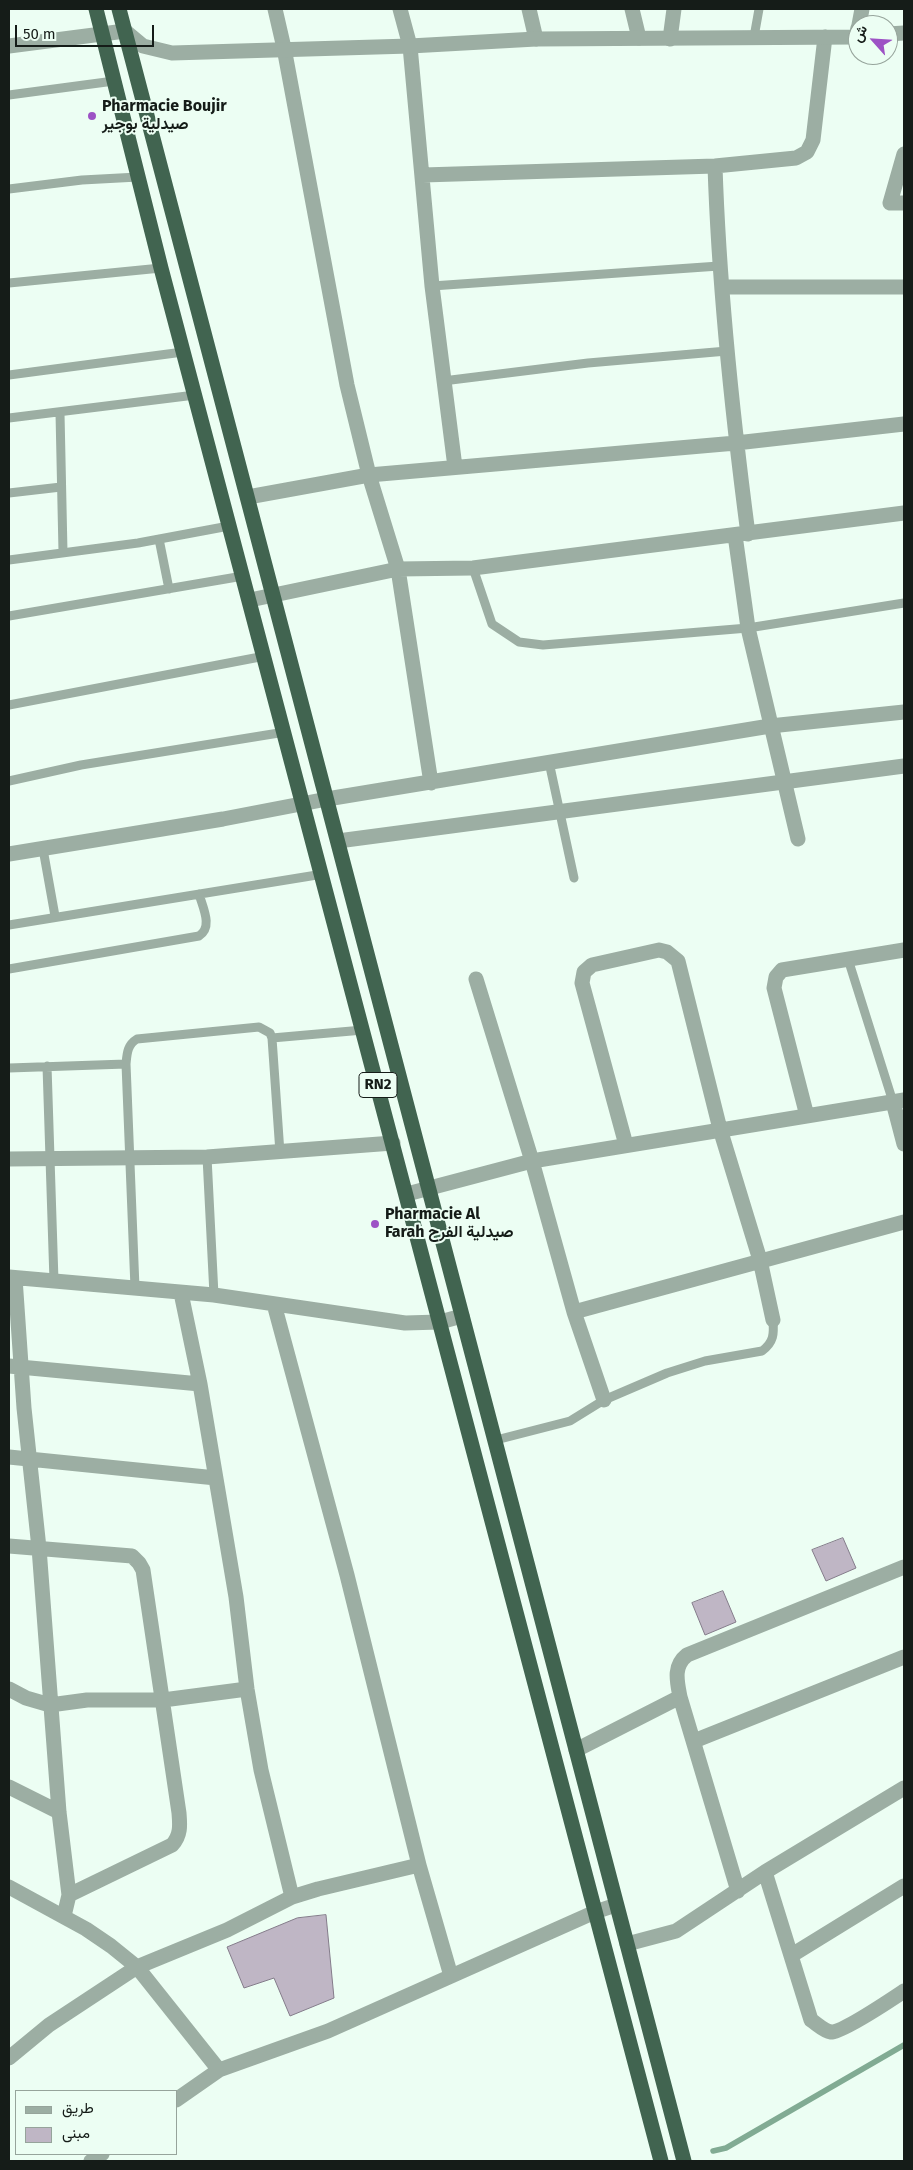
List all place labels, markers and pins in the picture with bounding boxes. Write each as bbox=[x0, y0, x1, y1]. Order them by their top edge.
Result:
place label: Pharmacie Boujir صيدلية بوجير bbox=[102, 97, 227, 135]
marker: Pharmacie Boujir صيدلية بوجير bbox=[86, 110, 98, 122]
place label: Pharmacie Al Farah صيدلية الفرح bbox=[385, 1205, 513, 1243]
marker: Pharmacie Al Farah صيدلية الفرح bbox=[369, 1218, 381, 1230]

